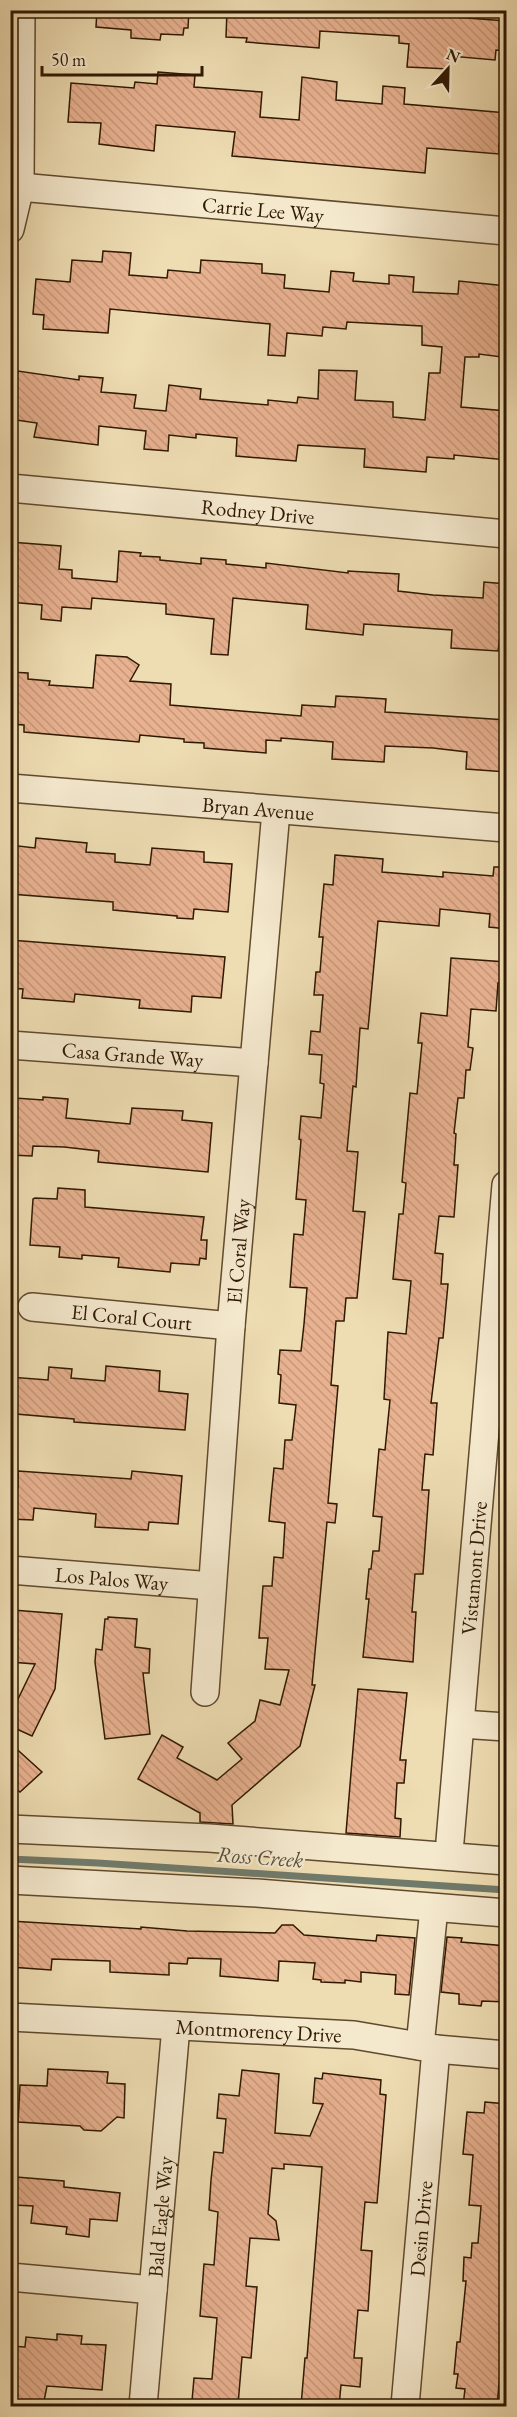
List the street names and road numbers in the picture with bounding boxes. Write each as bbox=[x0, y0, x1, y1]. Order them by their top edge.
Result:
street label: Carrie Lee Way bbox=[201, 190, 326, 228]
street label: Rodney Drive bbox=[200, 492, 316, 530]
street label: Bryan Avenue bbox=[201, 790, 315, 826]
street label: Casa Grande Way bbox=[61, 1035, 205, 1073]
street label: El Coral Way bbox=[219, 1197, 256, 1305]
street label: El Coral Court bbox=[70, 1297, 194, 1336]
street label: Vistamont Drive bbox=[454, 1500, 492, 1636]
street label: Los Palos Way bbox=[54, 1560, 170, 1596]
street label: Montmorency Drive bbox=[175, 2012, 342, 2048]
street label: Bald Eagle Way bbox=[141, 2154, 178, 2278]
street label: Desin Drive bbox=[403, 2180, 438, 2278]

